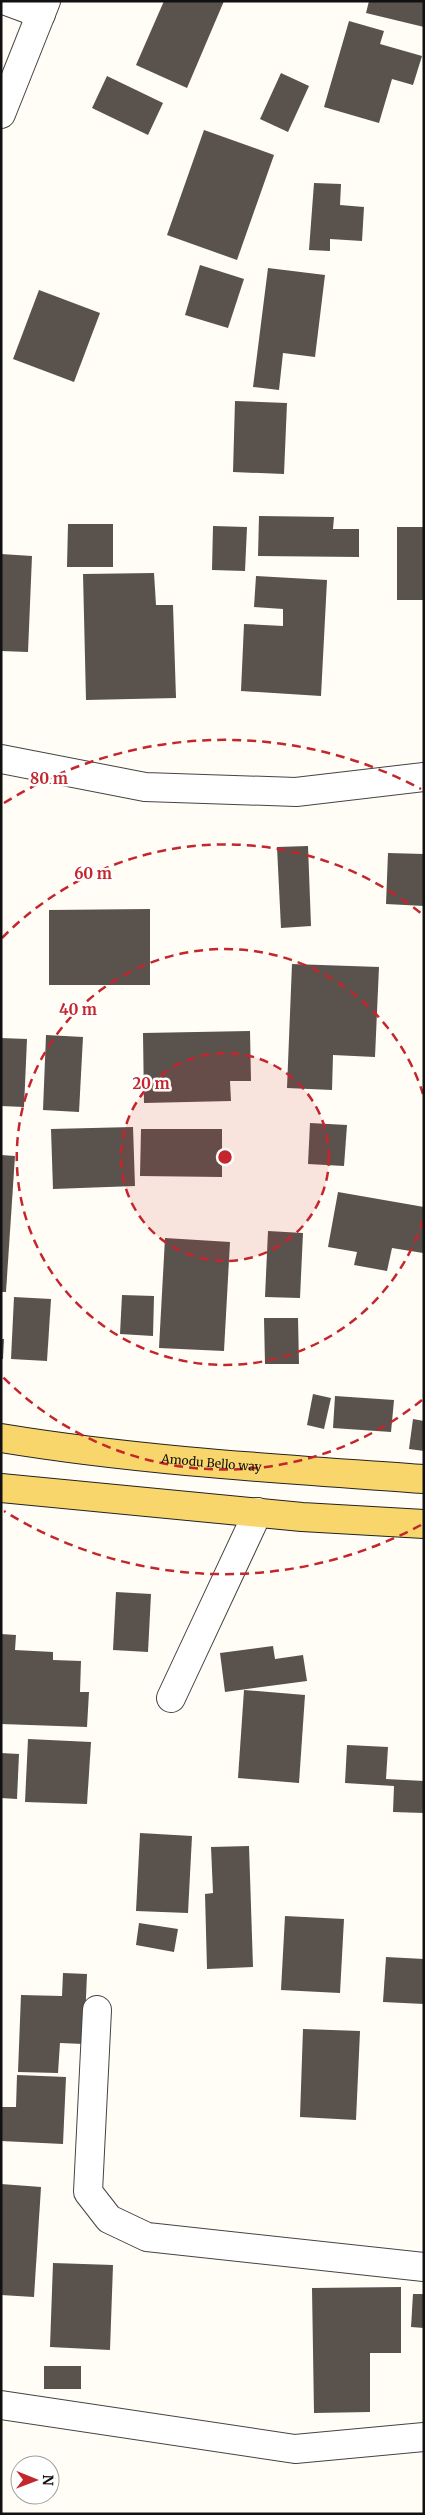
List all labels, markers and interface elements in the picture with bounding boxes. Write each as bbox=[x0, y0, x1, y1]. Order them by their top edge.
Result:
text: 80 m bbox=[30, 769, 68, 788]
text: 60 m bbox=[74, 864, 112, 883]
text: 40 m bbox=[59, 1000, 97, 1019]
text: 20 m bbox=[132, 1074, 170, 1093]
centre of rings bbox=[216, 1148, 234, 1166]
street label: Amodu Bello way bbox=[160, 1451, 262, 1474]
north arrow bbox=[10, 2455, 60, 2505]
text: N bbox=[39, 2475, 57, 2486]

